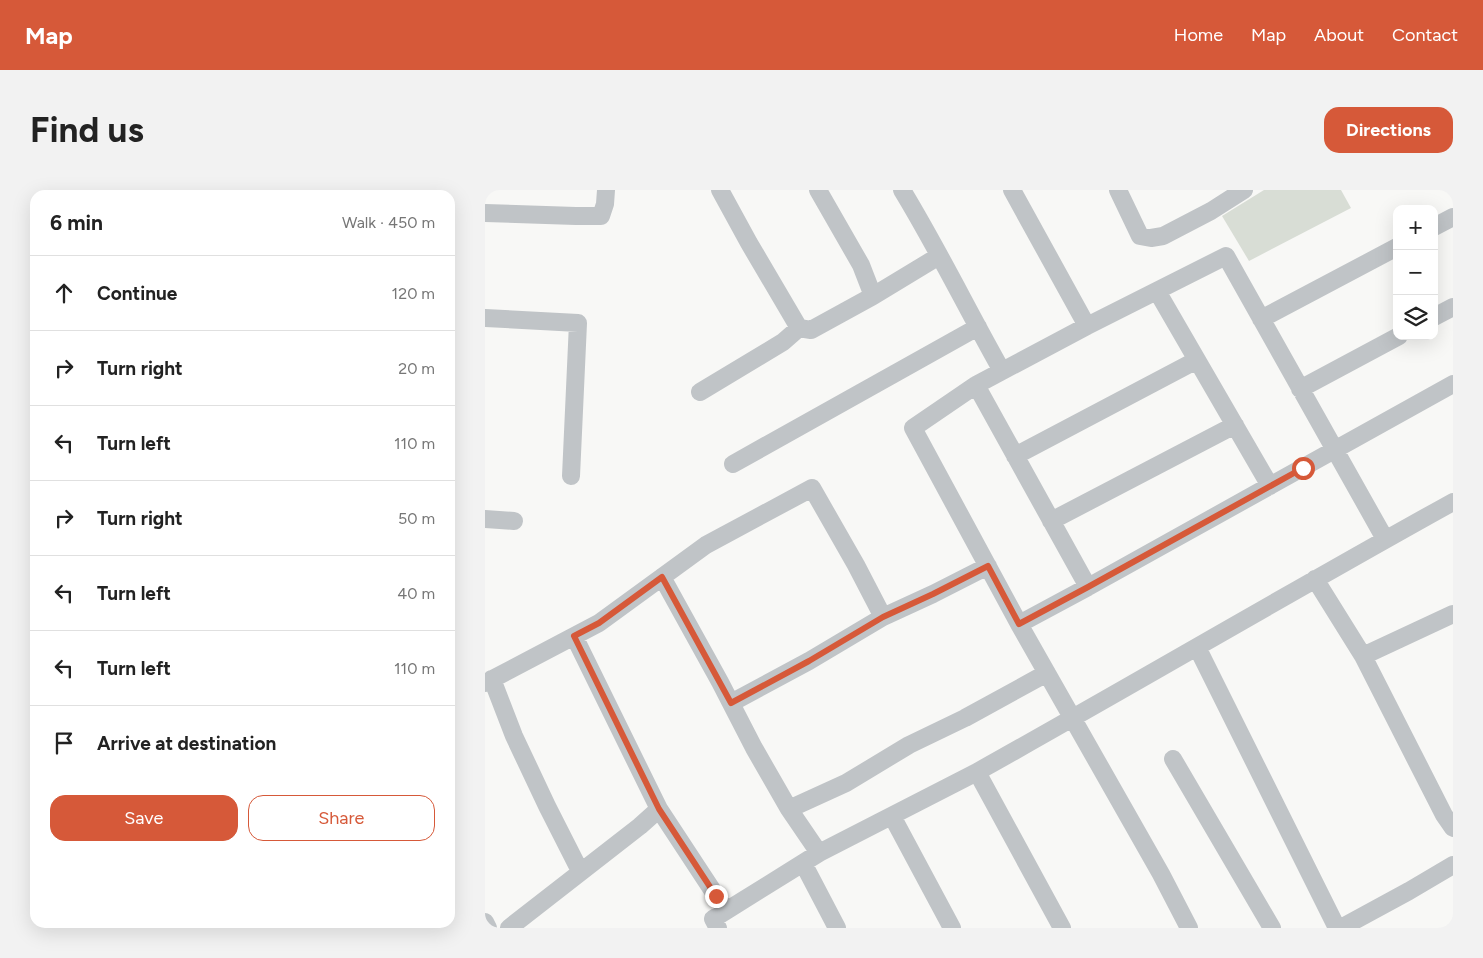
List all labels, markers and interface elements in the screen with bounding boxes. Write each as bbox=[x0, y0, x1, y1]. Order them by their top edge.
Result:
text: Map bbox=[25, 21, 73, 50]
text: Home bbox=[1174, 24, 1223, 46]
text: Map bbox=[1251, 24, 1286, 46]
text: About bbox=[1314, 24, 1364, 46]
text: Contact bbox=[1392, 24, 1458, 46]
button: Directions bbox=[1324, 107, 1453, 153]
text: Find us bbox=[30, 109, 144, 151]
map controls bbox=[1393, 205, 1438, 340]
button: + bbox=[1393, 205, 1438, 250]
text: 6 min bbox=[50, 210, 103, 235]
text: Walk · 450 m bbox=[342, 213, 435, 232]
button: − bbox=[1393, 250, 1438, 295]
icon: ahead bbox=[50, 279, 78, 307]
text: Continue bbox=[97, 282, 177, 305]
text: 120 m bbox=[392, 284, 435, 303]
button: layers bbox=[1393, 295, 1438, 340]
icon: right bbox=[50, 354, 78, 382]
text: Turn right bbox=[97, 357, 183, 380]
text: 20 m bbox=[398, 359, 435, 378]
icon: left bbox=[50, 429, 78, 457]
text: Turn left bbox=[97, 432, 171, 455]
text: 110 m bbox=[394, 434, 435, 453]
route start bbox=[1292, 457, 1315, 480]
icon: right bbox=[50, 504, 78, 532]
text: Turn right bbox=[97, 507, 183, 530]
text: 50 m bbox=[398, 509, 435, 528]
icon: left bbox=[50, 579, 78, 607]
text: Turn left bbox=[97, 582, 171, 605]
text: 40 m bbox=[397, 584, 435, 603]
icon: left bbox=[50, 654, 78, 682]
text: Turn left bbox=[97, 657, 171, 680]
text: 110 m bbox=[394, 659, 435, 678]
icon: arrive bbox=[50, 729, 78, 757]
text: Arrive at destination bbox=[97, 732, 276, 755]
button: Save bbox=[50, 795, 238, 841]
button: Share bbox=[248, 795, 435, 841]
route end bbox=[705, 885, 728, 908]

